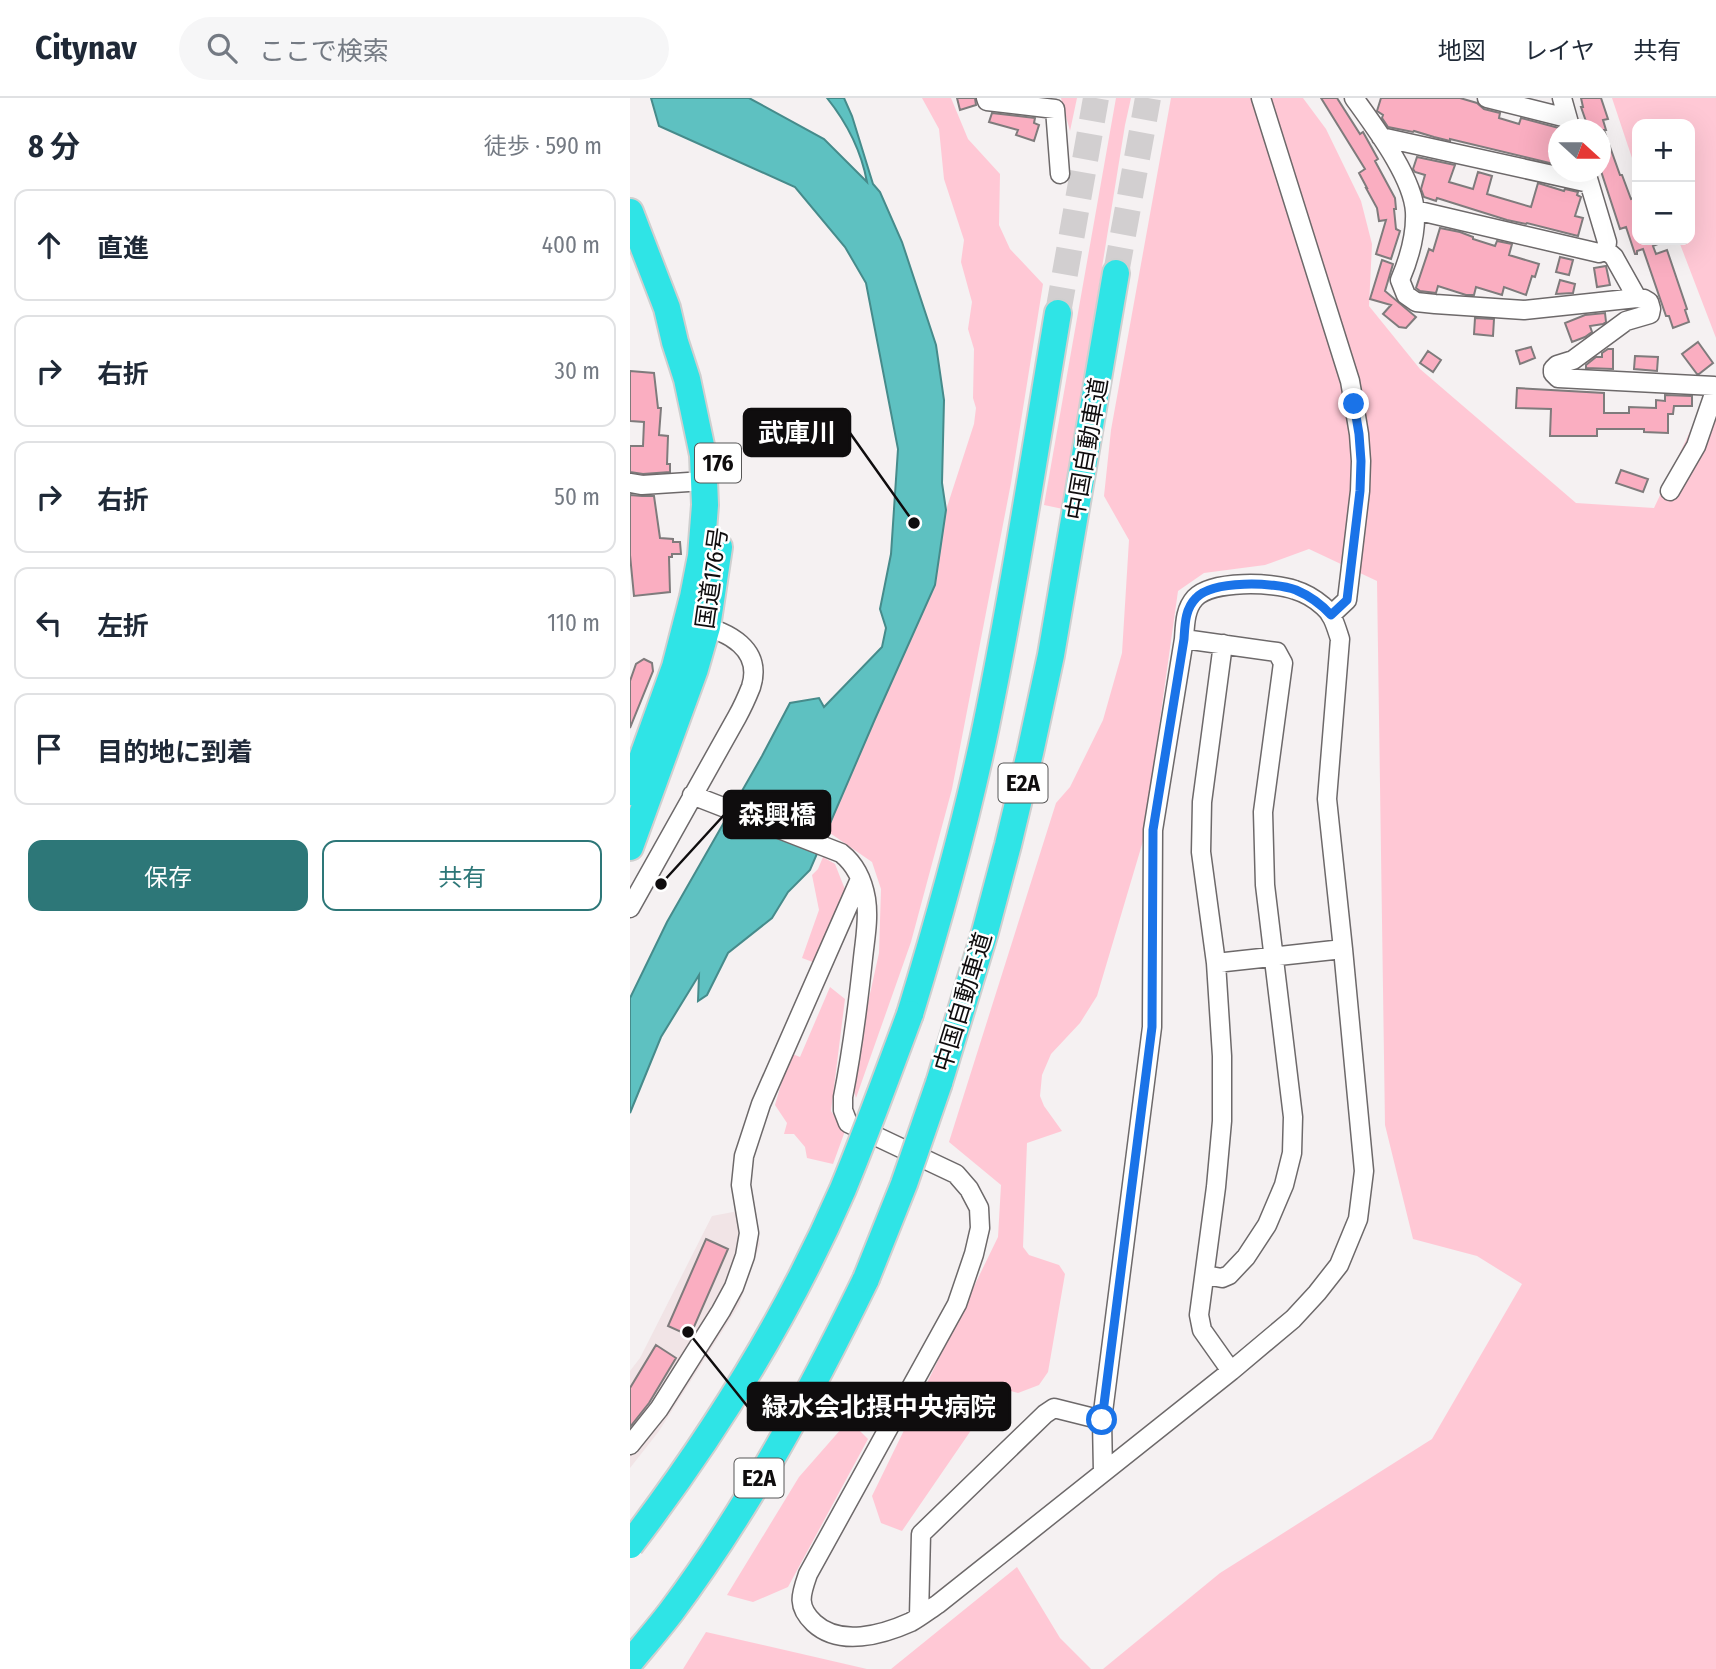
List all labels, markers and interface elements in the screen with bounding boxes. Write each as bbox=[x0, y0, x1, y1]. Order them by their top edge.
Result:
search box bbox=[179, 17, 669, 80]
text: Citynav bbox=[35, 28, 137, 68]
icon: search bbox=[203, 29, 241, 67]
text: ここで検索 bbox=[259, 36, 389, 67]
text: 地図 bbox=[1438, 37, 1486, 65]
text: レイヤ bbox=[1524, 37, 1595, 65]
text: 共有 bbox=[1633, 37, 1681, 65]
north arrow bbox=[1548, 119, 1611, 182]
map controls bbox=[1632, 119, 1695, 245]
button: + bbox=[1632, 119, 1695, 182]
text: 8 分 bbox=[28, 129, 80, 165]
text: 徒歩 · 590 m bbox=[484, 132, 602, 160]
button: − bbox=[1632, 182, 1695, 245]
icon: ahead bbox=[30, 226, 68, 264]
text: 400 m bbox=[542, 231, 600, 259]
text: 直進 bbox=[97, 233, 149, 264]
icon: right bbox=[30, 352, 68, 390]
text: 30 m bbox=[555, 357, 600, 385]
text: 右折 bbox=[97, 359, 149, 390]
street label: 中国自動車道 bbox=[1061, 376, 1113, 522]
route end bbox=[1338, 388, 1369, 419]
callout: 武庫川 bbox=[744, 409, 850, 456]
text: 武庫川 bbox=[758, 418, 836, 449]
road number: 176 bbox=[695, 444, 741, 482]
icon: right bbox=[30, 478, 68, 516]
text: 50 m bbox=[554, 483, 600, 511]
text: 右折 bbox=[97, 485, 149, 516]
street label: 国道176号 bbox=[691, 525, 733, 631]
icon: left bbox=[30, 604, 68, 642]
text: 110 m bbox=[547, 609, 600, 637]
text: 左折 bbox=[97, 611, 149, 642]
icon: arrive bbox=[30, 730, 68, 768]
text: 目的地に到着 bbox=[97, 737, 253, 768]
road number: E2A bbox=[998, 764, 1048, 803]
callout: 森興橋 bbox=[724, 791, 830, 838]
text: 森興橋 bbox=[738, 800, 816, 831]
button: 保存 bbox=[28, 840, 308, 911]
button: 共有 bbox=[322, 840, 602, 911]
street label: 中国自動車道 bbox=[929, 929, 997, 1075]
callout: 緑水会北摂中央病院 bbox=[748, 1383, 1010, 1430]
text: 緑水会北摂中央病院 bbox=[762, 1392, 996, 1423]
route start bbox=[1086, 1404, 1117, 1435]
road number: E2A bbox=[734, 1458, 784, 1498]

